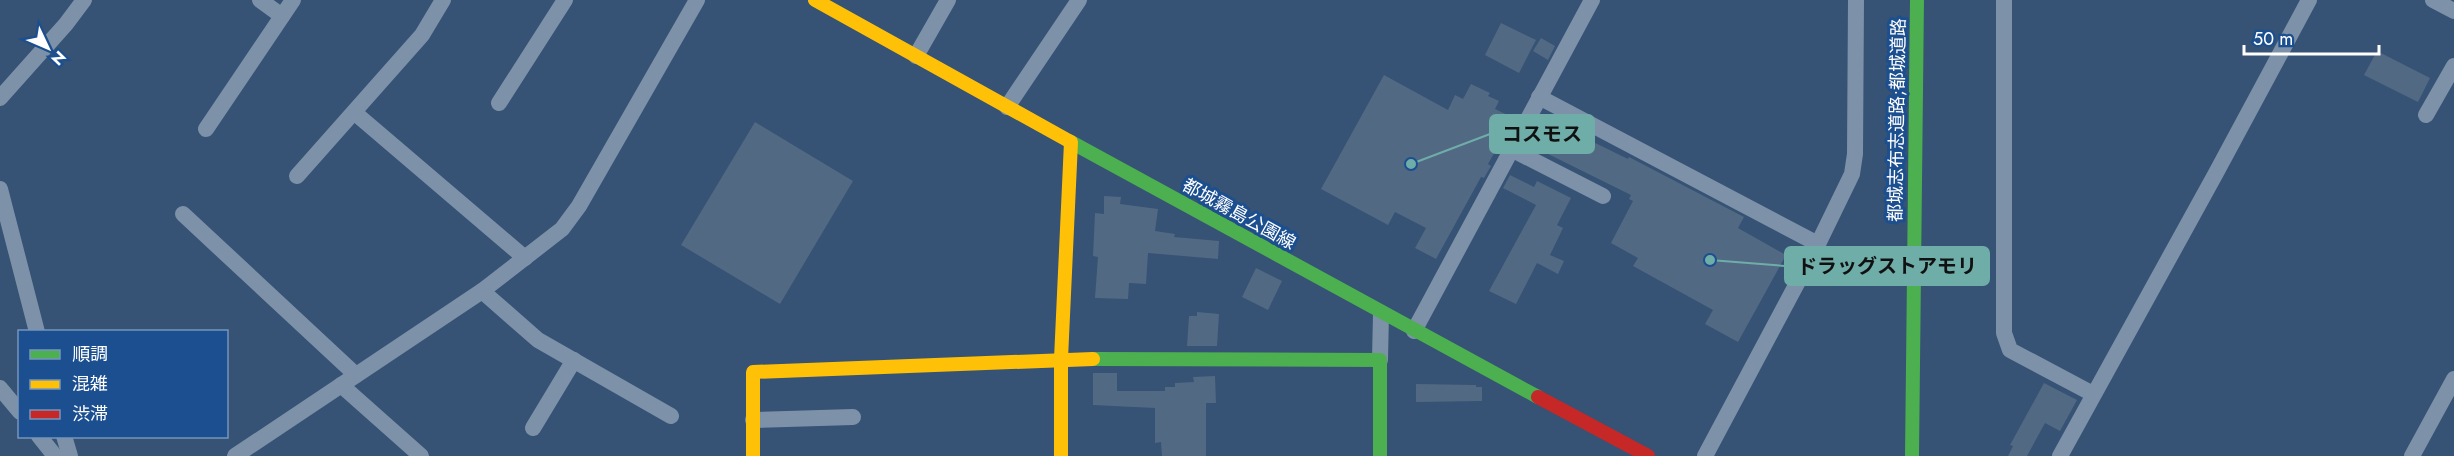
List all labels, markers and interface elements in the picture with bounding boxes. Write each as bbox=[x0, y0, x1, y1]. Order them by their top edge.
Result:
north arrow bbox=[18, 18, 78, 78]
street label: 都城志布志道路;都城道路 bbox=[1882, 18, 1912, 222]
scale bar bbox=[2244, 18, 2379, 56]
text: 50 m bbox=[2253, 26, 2293, 52]
text: N bbox=[46, 46, 71, 71]
callout: コスモス bbox=[1490, 115, 1594, 153]
text: コスモス bbox=[1502, 120, 1582, 149]
street label: 都城霧島公園線 bbox=[1178, 172, 1300, 256]
callout: ドラッグストアモリ bbox=[1785, 247, 1989, 285]
text: ドラッグストアモリ bbox=[1797, 252, 1977, 281]
legend bbox=[18, 330, 228, 438]
text: 順調 bbox=[72, 341, 108, 367]
text: 混雑 bbox=[72, 371, 108, 397]
text: 渋滞 bbox=[72, 401, 108, 427]

